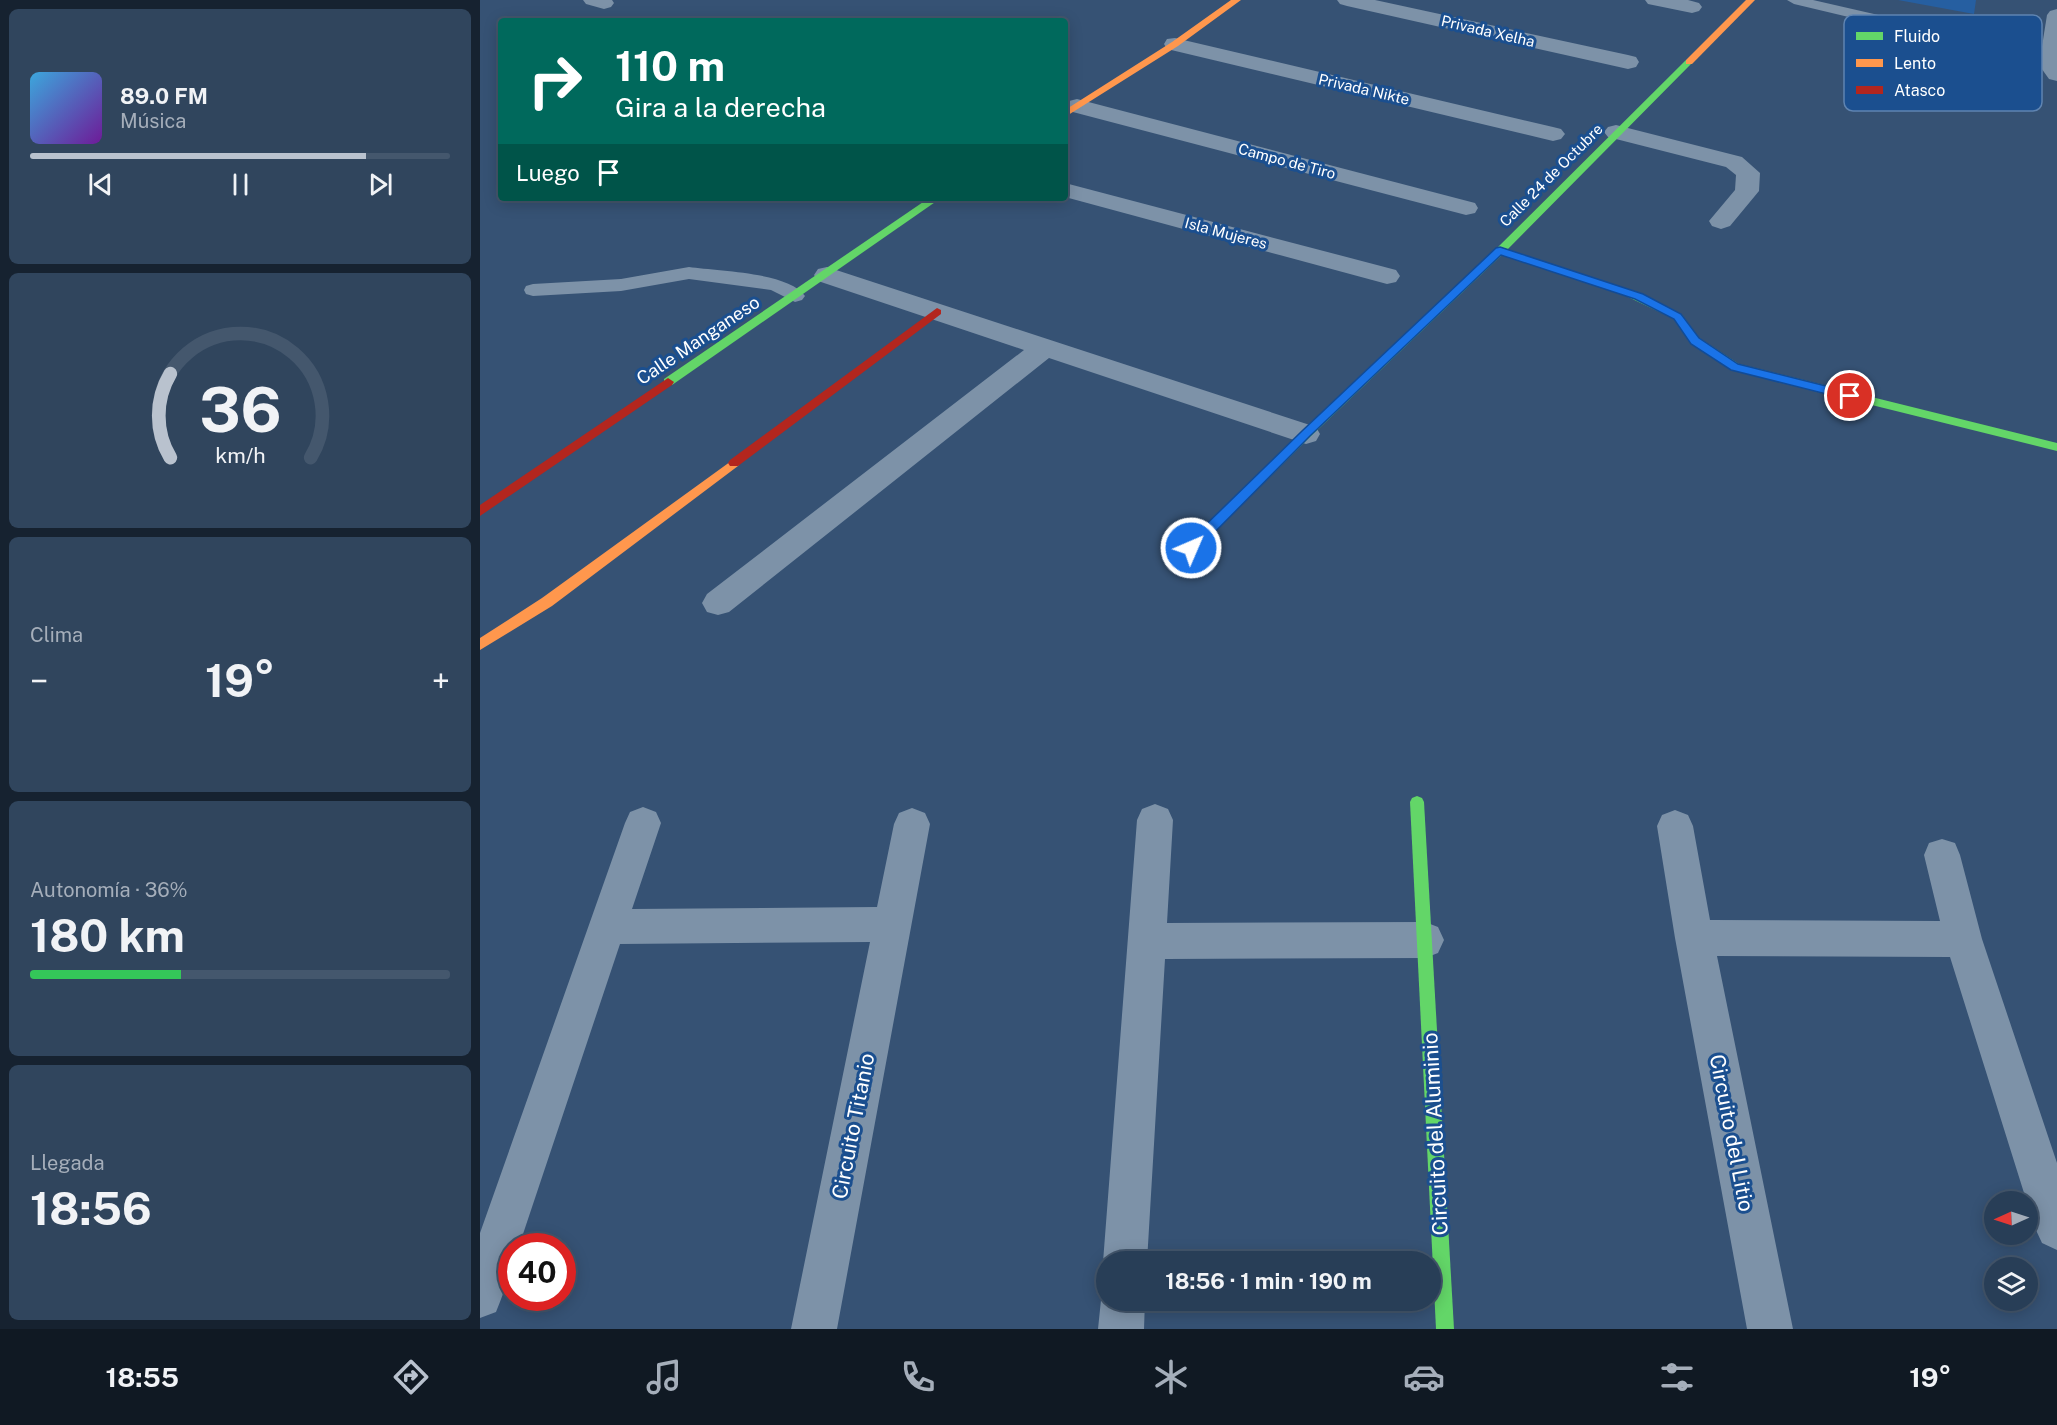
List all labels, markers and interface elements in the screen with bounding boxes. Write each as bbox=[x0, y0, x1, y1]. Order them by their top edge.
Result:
street label: Privada Xelha bbox=[1440, 12, 1536, 50]
legend bbox=[1844, 15, 2042, 111]
text: Fluido bbox=[1894, 27, 1940, 46]
text: 110 m bbox=[615, 41, 725, 90]
icon: right bbox=[516, 42, 594, 120]
text: Lento bbox=[1894, 54, 1936, 73]
street label: Privada Nikte bbox=[1317, 70, 1411, 108]
text: Atasco bbox=[1894, 81, 1945, 100]
text: 89.0 FM bbox=[120, 83, 208, 109]
text: Gira a la derecha bbox=[615, 91, 826, 123]
text: Música bbox=[120, 109, 186, 133]
street label: Calle 24 de Octubre bbox=[1496, 120, 1606, 230]
street label: Campo de Tiro bbox=[1236, 140, 1338, 182]
icon: arrive bbox=[592, 156, 625, 189]
text: Luego bbox=[516, 160, 580, 186]
icon: previous bbox=[84, 168, 117, 201]
icon: pause bbox=[224, 168, 257, 201]
icon: next bbox=[364, 168, 397, 201]
street label: Isla Mujeres bbox=[1183, 214, 1269, 252]
street label: Calle Manganeso bbox=[633, 291, 763, 389]
pin bbox=[1824, 370, 1875, 421]
text: 36 bbox=[199, 373, 281, 446]
icon: arrive bbox=[1833, 379, 1866, 412]
text: km/h bbox=[215, 443, 265, 468]
position arrow bbox=[1159, 516, 1223, 580]
text: Clima bbox=[30, 623, 83, 647]
text: 19° bbox=[205, 654, 275, 707]
text: − bbox=[30, 662, 48, 700]
text: + bbox=[432, 662, 450, 700]
text: Autonomía · 36% bbox=[30, 878, 188, 902]
text: 180 km bbox=[30, 909, 185, 962]
street label: Circuito del Aluminio bbox=[1417, 1032, 1453, 1236]
street label: Circuito Titanio bbox=[827, 1051, 879, 1201]
street label: Circuito del Litio bbox=[1704, 1052, 1760, 1214]
text: Llegada bbox=[30, 1151, 105, 1175]
text: 18:56 bbox=[30, 1182, 152, 1235]
north arrow bbox=[1984, 1191, 2038, 1245]
map controls bbox=[1984, 1191, 2038, 1311]
speed limit sign: 40 bbox=[498, 1233, 576, 1311]
button: layers bbox=[1984, 1257, 2038, 1311]
text: 18:56 · 1 min · 190 m bbox=[1165, 1268, 1372, 1294]
icon: directions bbox=[390, 1356, 432, 1398]
icon: music bbox=[643, 1356, 685, 1398]
icon: phone bbox=[897, 1356, 939, 1398]
icon: climate bbox=[1150, 1356, 1192, 1398]
icon: car bbox=[1403, 1356, 1445, 1398]
icon: filters bbox=[1656, 1356, 1698, 1398]
text: 18:55 bbox=[106, 1361, 179, 1393]
text: 19° bbox=[1909, 1361, 1951, 1393]

